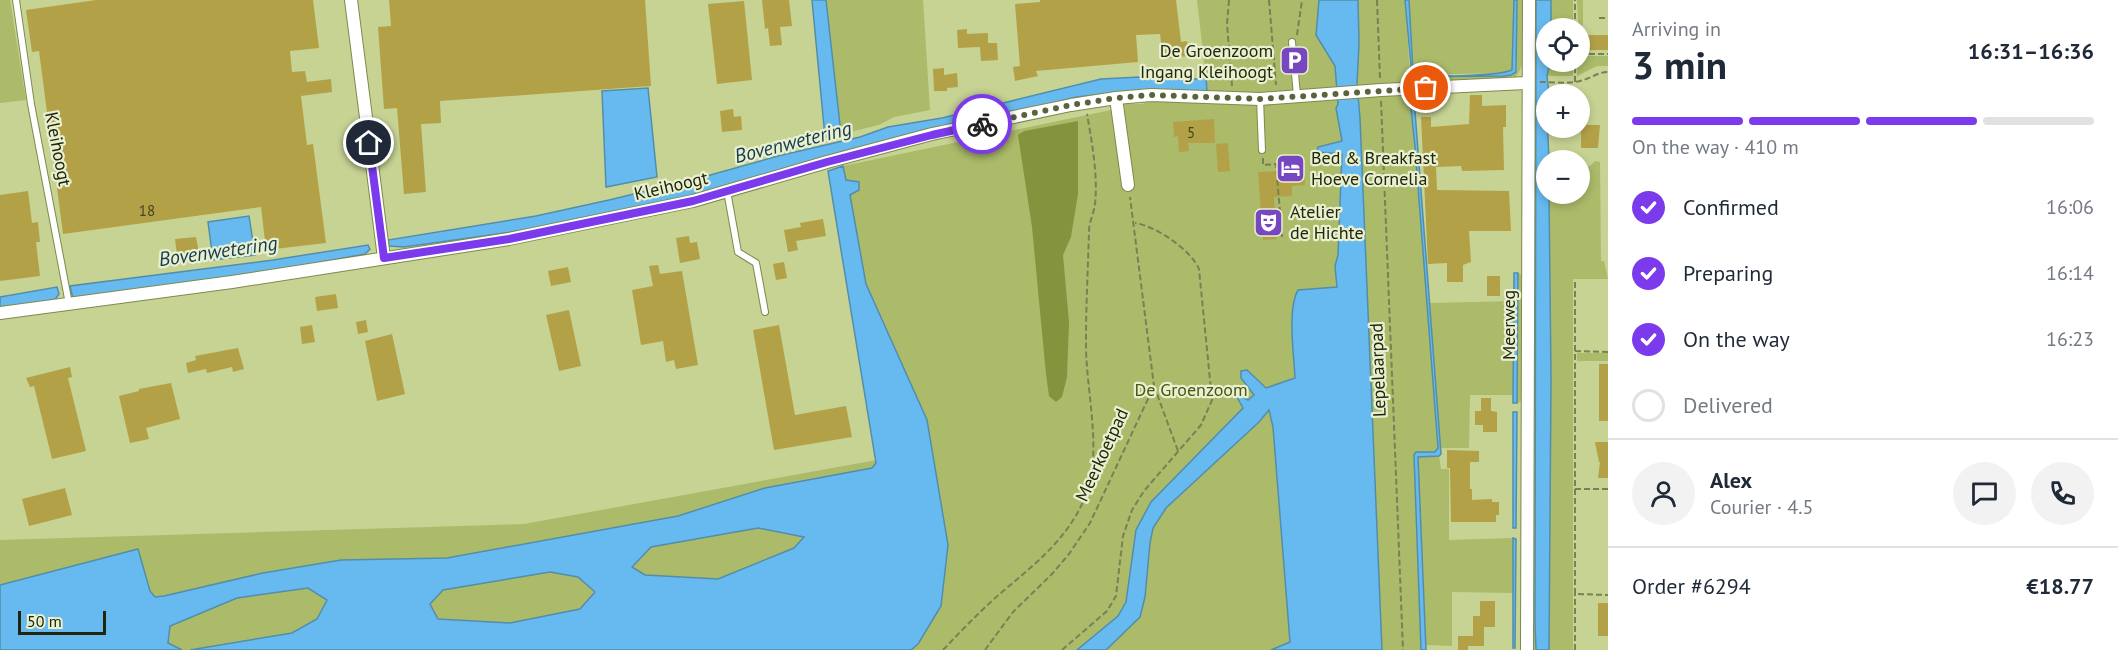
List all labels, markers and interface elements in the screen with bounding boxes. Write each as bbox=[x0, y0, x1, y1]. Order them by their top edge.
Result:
text: Arriving in bbox=[1632, 16, 1721, 42]
map controls bbox=[1536, 18, 1590, 204]
button: locate bbox=[1536, 18, 1590, 72]
text: 16:31–16:36 bbox=[1968, 37, 2094, 65]
place label: De Groenzoom Ingang Kleihoogt bbox=[1140, 39, 1273, 83]
text: 3 min bbox=[1632, 39, 1727, 90]
parking icon: De Groenzoom Ingang Kleihoogt bbox=[1278, 45, 1310, 77]
pin bbox=[1400, 62, 1451, 113]
icon: bag bbox=[1409, 71, 1442, 104]
button: + bbox=[1536, 84, 1590, 138]
courier bbox=[952, 94, 1012, 154]
icon: bike bbox=[966, 108, 999, 141]
street label: Kleihoogt bbox=[40, 110, 77, 188]
water label: Bovenwetering bbox=[732, 115, 854, 169]
pin bbox=[343, 117, 394, 168]
house number: 5 bbox=[1187, 123, 1195, 142]
icon: home bbox=[352, 126, 385, 159]
text: On the way · 410 m bbox=[1632, 134, 1799, 160]
place label: Bed & Breakfast Hoeve Cornelia bbox=[1311, 146, 1436, 190]
button: − bbox=[1536, 150, 1590, 204]
hotel icon: Bed & Breakfast Hoeve Cornelia bbox=[1274, 152, 1306, 184]
street label: Kleihoogt bbox=[632, 166, 710, 205]
icon: check bbox=[1632, 191, 1665, 224]
text: Confirmed bbox=[1683, 193, 1779, 221]
text: 16:06 bbox=[2046, 194, 2094, 220]
place label: Atelier de Hichte bbox=[1290, 200, 1364, 244]
house number: 18 bbox=[139, 201, 155, 220]
theatre icon: Atelier de Hichte bbox=[1253, 206, 1285, 238]
water label: Bovenwetering bbox=[157, 230, 279, 272]
icon: check bbox=[1632, 257, 1665, 290]
text: Preparing bbox=[1683, 259, 1773, 287]
text: 16:14 bbox=[2046, 260, 2094, 286]
street label: Meerweg bbox=[1497, 290, 1520, 360]
street label: Lepelaarpad bbox=[1364, 323, 1391, 417]
icon: check bbox=[1632, 323, 1665, 356]
text: On the way bbox=[1683, 325, 1790, 353]
text: 16:23 bbox=[2046, 326, 2094, 352]
park label: De Groenzoom bbox=[1134, 378, 1248, 401]
text: Delivered bbox=[1683, 391, 1773, 419]
street label: Meerkoetpad bbox=[1070, 405, 1133, 505]
button: person bbox=[1632, 462, 1695, 525]
button: chat bbox=[1953, 462, 2016, 525]
button: phone bbox=[2031, 462, 2094, 525]
text: Alex bbox=[1710, 466, 1752, 494]
text: Courier · 4.5 bbox=[1710, 494, 1813, 520]
text: Order #6294 bbox=[1632, 572, 1751, 600]
text: €18.77 bbox=[2026, 572, 2094, 600]
scale bar bbox=[18, 608, 106, 636]
text: 50 m bbox=[27, 611, 62, 631]

